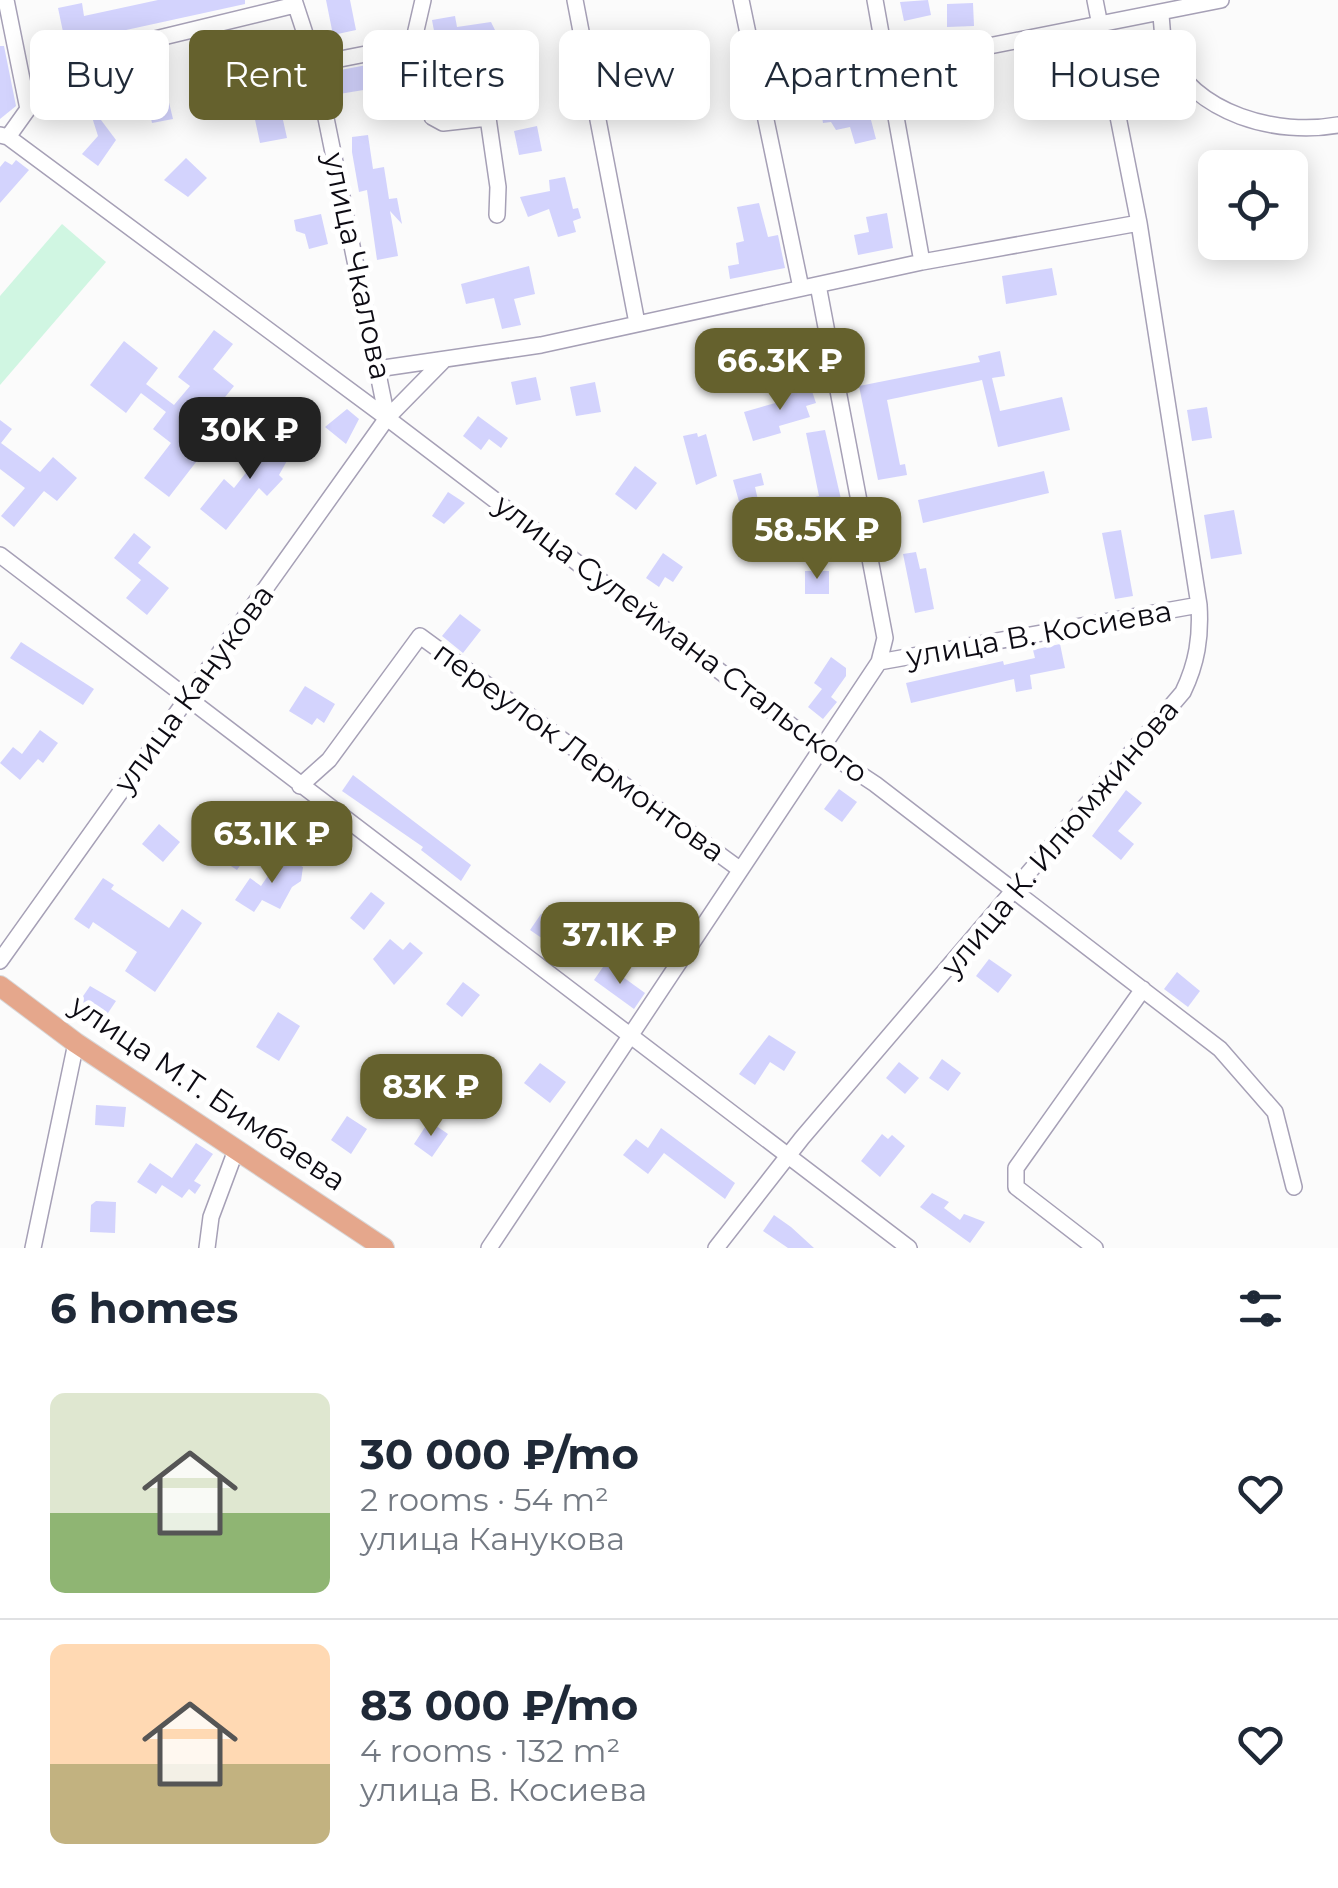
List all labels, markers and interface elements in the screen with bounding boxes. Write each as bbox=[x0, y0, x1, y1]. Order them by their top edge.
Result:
chip: Buy bbox=[30, 30, 169, 120]
chip: Rent bbox=[189, 30, 343, 120]
chip: Filters bbox=[363, 30, 539, 120]
chip: New bbox=[559, 30, 710, 120]
chip: Apartment bbox=[730, 30, 994, 120]
chip: House bbox=[1014, 30, 1196, 120]
street label: улица Чкалова bbox=[315, 148, 400, 383]
map controls bbox=[1198, 150, 1308, 260]
button: locate bbox=[1198, 150, 1308, 260]
pin: 66.3K ₽ bbox=[688, 328, 872, 413]
text: 66.3K ₽ bbox=[717, 341, 843, 380]
pin: 30K ₽ bbox=[180, 397, 320, 482]
text: 30K ₽ bbox=[201, 410, 299, 449]
street label: улица Сулеймана Стальского bbox=[486, 485, 875, 791]
pin: 58.5K ₽ bbox=[725, 497, 909, 582]
text: 58.5K ₽ bbox=[754, 510, 880, 549]
street label: улица Канукова bbox=[105, 577, 282, 801]
street label: улица В. Косиева bbox=[902, 592, 1175, 675]
street label: переулок Лермонтова bbox=[426, 633, 732, 870]
street label: улица К. Илюмжинова bbox=[932, 691, 1186, 985]
pin: 63.1K ₽ bbox=[180, 801, 364, 886]
text: 63.1K ₽ bbox=[213, 814, 331, 853]
pin: 37.1K ₽ bbox=[528, 902, 712, 987]
text: 37.1K ₽ bbox=[563, 915, 677, 954]
street label: улица М.Т. Бимбаева bbox=[63, 986, 353, 1199]
pin: 83K ₽ bbox=[361, 1054, 501, 1139]
text: 83K ₽ bbox=[382, 1067, 480, 1106]
icon: filters bbox=[1233, 1281, 1288, 1336]
text: 6 homes bbox=[50, 1282, 238, 1334]
text: 30 000 ₽/mo bbox=[360, 1428, 639, 1480]
icon: home bbox=[130, 1433, 250, 1553]
icon: heart bbox=[1233, 1466, 1288, 1521]
text: 2 rooms · 54 m² bbox=[360, 1480, 609, 1519]
text: улица Канукова bbox=[360, 1519, 625, 1558]
text: 83 000 ₽/mo bbox=[360, 1679, 638, 1731]
icon: home bbox=[130, 1684, 250, 1804]
icon: heart bbox=[1233, 1717, 1288, 1772]
text: 4 rooms · 132 m² bbox=[360, 1731, 620, 1770]
text: улица В. Косиева bbox=[360, 1770, 647, 1809]

